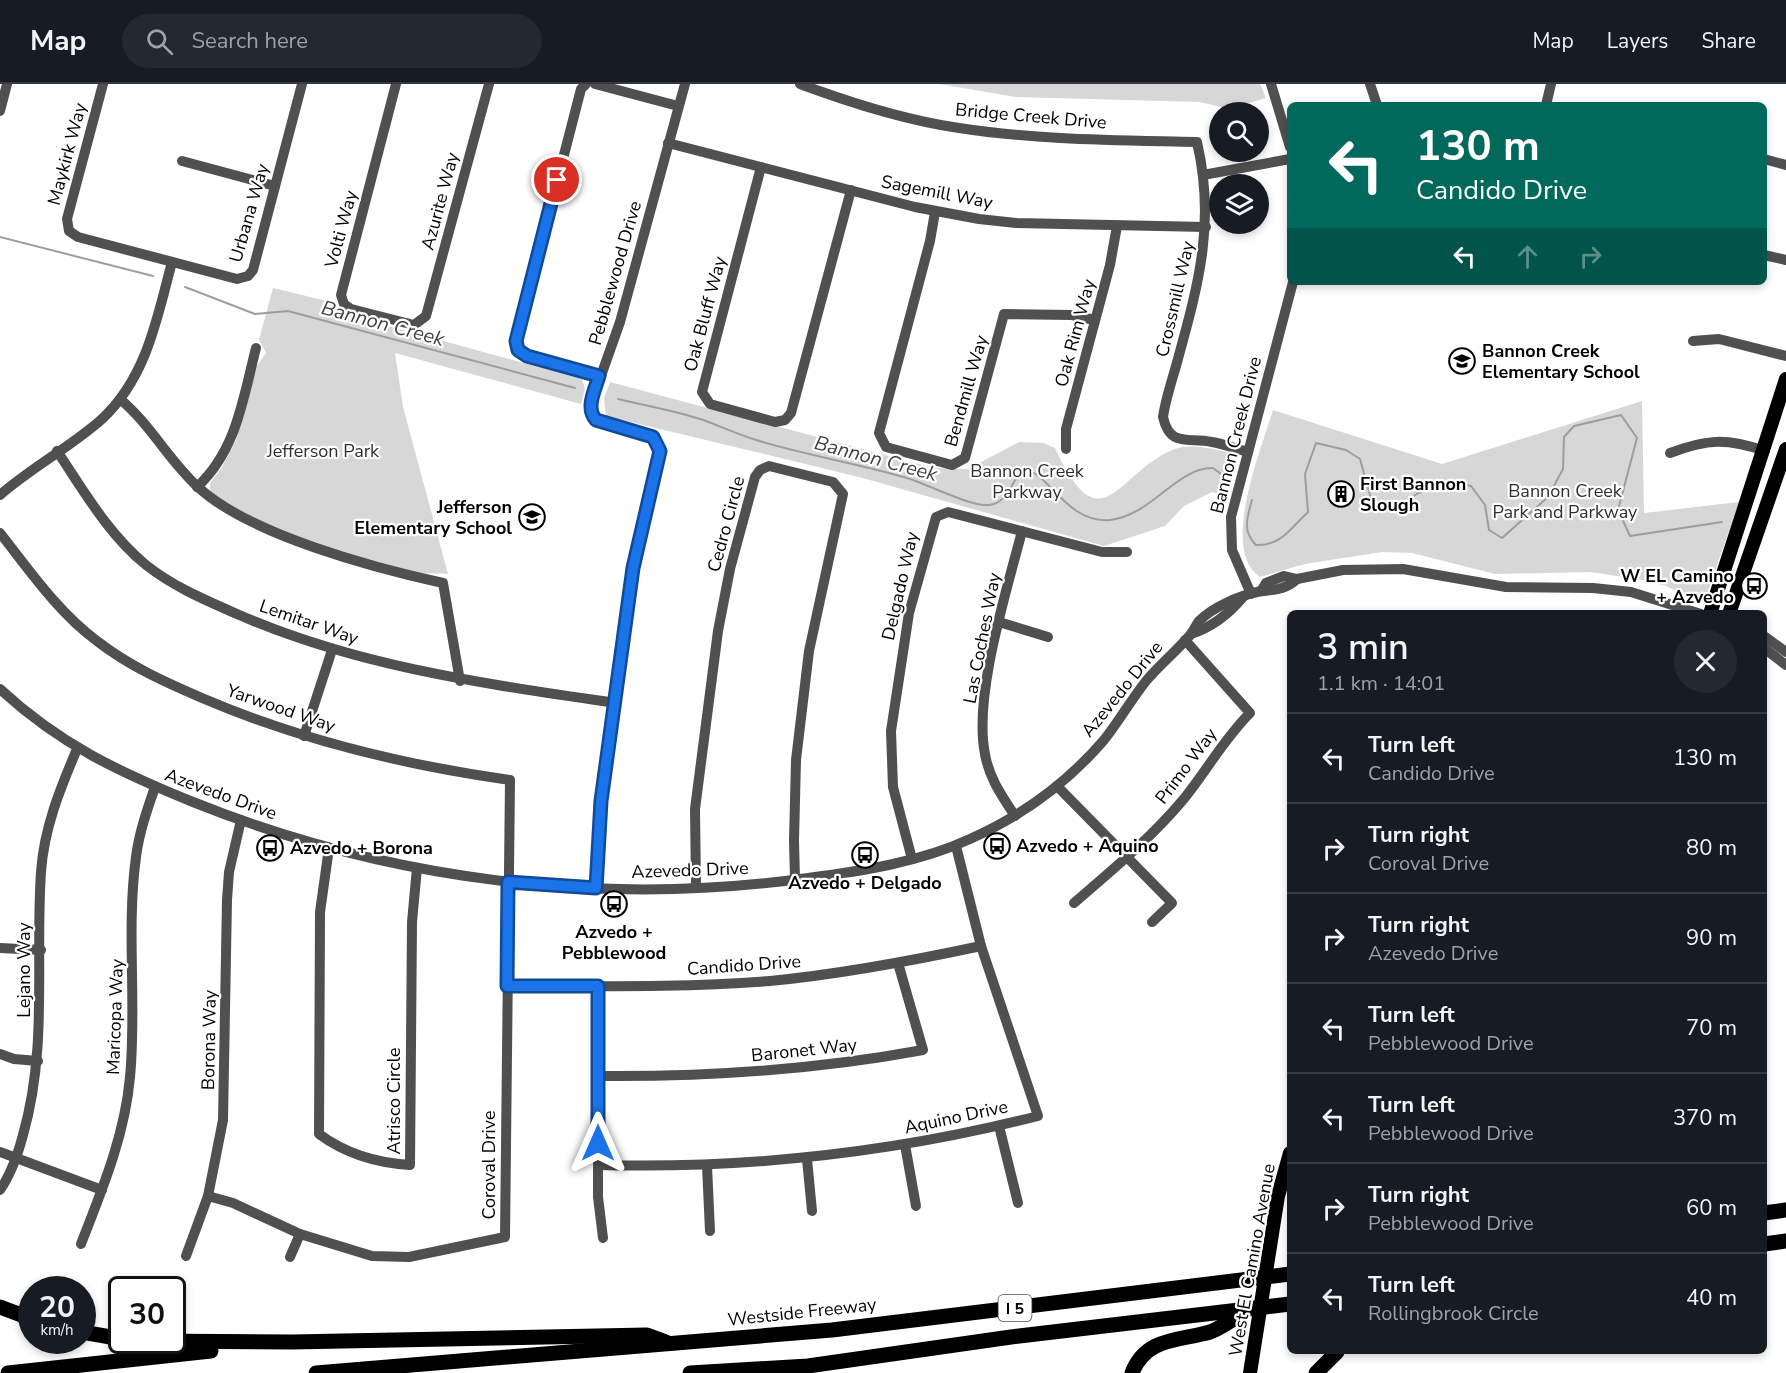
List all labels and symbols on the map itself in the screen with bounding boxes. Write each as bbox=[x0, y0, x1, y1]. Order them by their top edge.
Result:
street label: Bridge Creek Drive bbox=[954, 97, 1108, 135]
street label: Maykirk Way bbox=[42, 100, 92, 208]
street label: Azurite Way bbox=[415, 149, 465, 252]
pin bbox=[531, 154, 582, 205]
street label: Urbana Way bbox=[223, 160, 275, 265]
street label: Sagemill Way bbox=[879, 169, 996, 215]
street label: Volti Way bbox=[319, 187, 363, 271]
street label: Pebblewood Drive bbox=[583, 198, 647, 348]
street label: Crossmill Way bbox=[1150, 238, 1200, 359]
street label: Oak Bluff Way bbox=[678, 253, 732, 374]
street label: Oak Rim Way bbox=[1049, 276, 1101, 390]
water label: Bannon Creek bbox=[318, 294, 448, 353]
street label: Bendmill Way bbox=[939, 332, 994, 449]
place label: Bannon Creek Elementary School bbox=[1482, 339, 1640, 384]
school or university icon: Bannon Creek Elementary School bbox=[1447, 346, 1477, 376]
street label: Bannon Creek Drive bbox=[1205, 354, 1267, 516]
water label: Bannon Creek bbox=[811, 429, 941, 488]
park label: Jefferson Park bbox=[266, 439, 380, 463]
park label: Bannon Creek Parkway bbox=[970, 459, 1085, 504]
place label: First Bannon Slough bbox=[1360, 472, 1466, 517]
street label: Cedro Circle bbox=[702, 473, 750, 575]
building icon: First Bannon Slough bbox=[1326, 479, 1356, 509]
park label: Bannon Creek Park and Parkway bbox=[1493, 479, 1638, 524]
place label: Jefferson Elementary School bbox=[354, 495, 512, 540]
school or university icon: Jefferson Elementary School bbox=[517, 502, 547, 532]
street label: Delgado Way bbox=[876, 529, 924, 643]
place label: W EL Camino + Azvedo bbox=[1620, 564, 1734, 609]
street label: Las Coches Way bbox=[958, 570, 1007, 706]
bus stop icon: W EL Camino + Azvedo bbox=[1739, 571, 1769, 601]
street label: Lemitar Way bbox=[256, 594, 362, 650]
street label: Azevedo Drive bbox=[1076, 636, 1168, 742]
street label: Yarwood Way bbox=[222, 678, 339, 738]
street label: Primo Way bbox=[1150, 723, 1223, 809]
street label: Azevedo Drive bbox=[162, 763, 280, 825]
bus stop icon: Azvedo + Aquino bbox=[982, 831, 1012, 861]
bus stop icon: Azvedo + Borona bbox=[255, 833, 285, 863]
place label: Azvedo + Aquino bbox=[1016, 834, 1159, 858]
place label: Azvedo + Borona bbox=[290, 836, 433, 860]
bus stop icon: Azvedo + Delgado bbox=[850, 840, 880, 870]
street label: Azevedo Drive bbox=[631, 856, 749, 884]
place label: Azvedo + Delgado bbox=[788, 871, 942, 895]
bus stop icon: Azvedo + Pebblewood bbox=[599, 889, 629, 919]
place label: Azvedo + Pebblewood bbox=[562, 920, 666, 965]
street label: Lejano Way bbox=[12, 922, 36, 1018]
street label: Candido Drive bbox=[686, 949, 802, 981]
street label: Maricopa Way bbox=[101, 958, 129, 1075]
street label: Borona Way bbox=[196, 989, 222, 1090]
street label: Baronet Way bbox=[750, 1032, 859, 1067]
street label: Atrisco Circle bbox=[382, 1047, 406, 1155]
street label: Aquino Drive bbox=[902, 1094, 1010, 1140]
street label: Coroval Drive bbox=[477, 1111, 501, 1219]
position arrow bbox=[566, 1111, 630, 1175]
street label: West El Camino Avenue bbox=[1223, 1162, 1281, 1358]
speed limit sign: 30 bbox=[108, 1276, 186, 1354]
street label: Westside Freeway bbox=[726, 1292, 878, 1332]
road number: I 5 bbox=[998, 1295, 1032, 1321]

